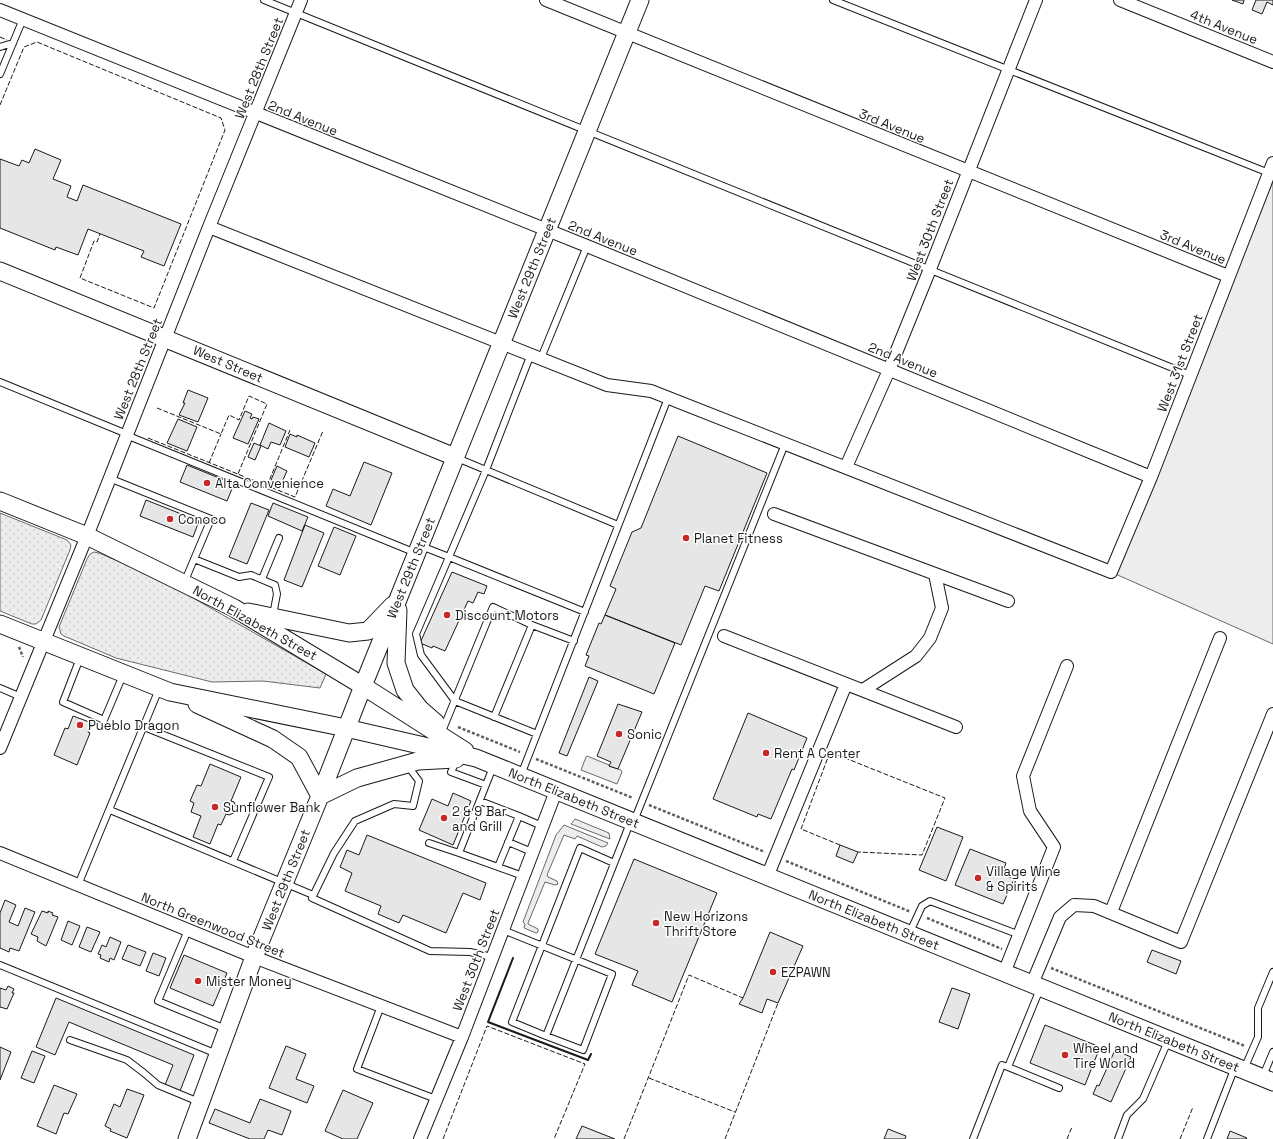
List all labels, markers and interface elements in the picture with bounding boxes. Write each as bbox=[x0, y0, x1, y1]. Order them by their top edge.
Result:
street label: 4th Avenue bbox=[1188, 6, 1260, 48]
street label: West 28th Street bbox=[231, 15, 287, 121]
street label: 2nd Avenue bbox=[266, 96, 340, 140]
street label: 3rd Avenue bbox=[856, 105, 928, 147]
street label: West 30th Street bbox=[903, 176, 957, 284]
street label: West 29th Street bbox=[504, 215, 560, 321]
street label: 2nd Avenue bbox=[566, 216, 640, 260]
street label: 3rd Avenue bbox=[1157, 226, 1229, 268]
street label: West 31st Street bbox=[1153, 312, 1207, 414]
street label: West 28th Street bbox=[110, 316, 166, 422]
street label: 2nd Avenue bbox=[866, 338, 940, 382]
street label: West Street bbox=[190, 342, 266, 386]
place label: Alta Convenience bbox=[215, 475, 324, 492]
marker: Alta Convenience bbox=[202, 478, 212, 488]
place label: Conoco bbox=[178, 511, 226, 528]
marker: Conoco bbox=[165, 514, 175, 524]
street label: West 29th Street bbox=[383, 515, 439, 621]
place label: Planet Fitness bbox=[694, 530, 783, 547]
marker: Planet Fitness bbox=[681, 533, 691, 543]
street label: North Elizabeth Street bbox=[190, 582, 320, 664]
place label: Discount Motors bbox=[455, 607, 559, 624]
marker: Discount Motors bbox=[442, 610, 452, 620]
place label: Pueblo Dragon bbox=[88, 717, 179, 734]
marker: Pueblo Dragon bbox=[75, 720, 85, 730]
place label: Sonic bbox=[627, 726, 662, 743]
marker: Sonic bbox=[614, 729, 624, 739]
place label: Rent A Center bbox=[774, 745, 860, 762]
marker: Rent A Center bbox=[761, 748, 771, 758]
street label: North Elizabeth Street bbox=[506, 764, 642, 832]
place label: Sunflower Bank bbox=[223, 799, 321, 816]
marker: Sunflower Bank bbox=[210, 802, 220, 812]
place label: 2 & 9 Bar and Grill bbox=[452, 803, 507, 835]
marker: 2 & 9 Bar and Grill bbox=[439, 813, 449, 823]
street label: West 29th Street bbox=[258, 827, 314, 933]
place label: Village Wine & Spirits bbox=[986, 863, 1060, 895]
marker: Village Wine & Spirits bbox=[973, 873, 983, 883]
street label: North Elizabeth Street bbox=[806, 886, 942, 954]
street label: North Greenwood Street bbox=[139, 888, 287, 962]
street label: West 30th Street bbox=[449, 906, 503, 1014]
place label: New Horizons Thrift Store bbox=[664, 908, 748, 940]
marker: New Horizons Thrift Store bbox=[651, 918, 661, 928]
place label: EZPAWN bbox=[781, 964, 831, 981]
marker: EZPAWN bbox=[768, 967, 778, 977]
place label: Mister Money bbox=[206, 973, 292, 990]
marker: Mister Money bbox=[193, 976, 203, 986]
street label: North Elizabeth Street bbox=[1106, 1008, 1242, 1076]
place label: Wheel and Tire World bbox=[1073, 1040, 1138, 1072]
marker: Wheel and Tire World bbox=[1060, 1050, 1070, 1060]

